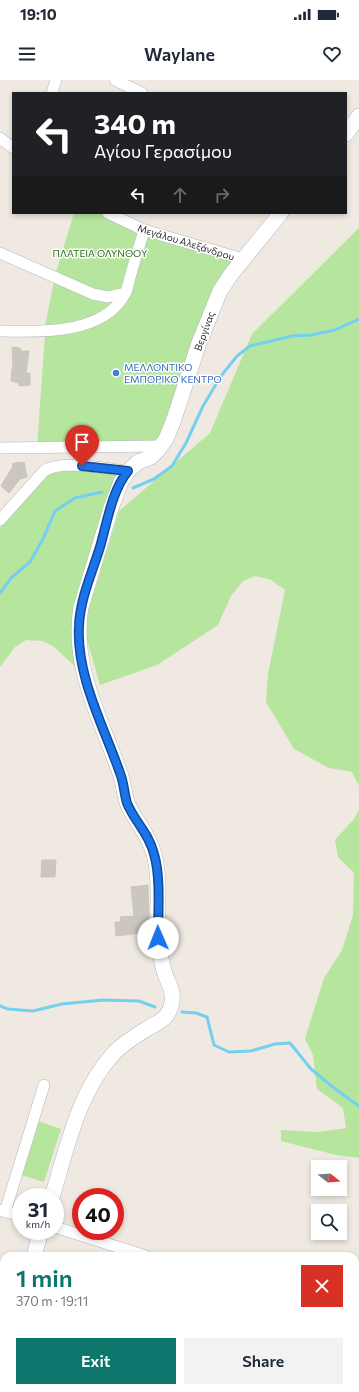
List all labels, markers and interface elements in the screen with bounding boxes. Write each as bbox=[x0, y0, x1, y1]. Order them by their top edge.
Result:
text: 19:10 bbox=[20, 5, 57, 23]
icon: menu bbox=[16, 43, 38, 65]
text: Waylane bbox=[144, 43, 215, 65]
icon: heart bbox=[321, 43, 343, 65]
text: 340 m bbox=[94, 106, 176, 140]
icon: left bbox=[28, 108, 80, 160]
text: Αγίου Γερασίμου bbox=[94, 140, 232, 162]
icon: left bbox=[127, 184, 149, 206]
icon: ahead bbox=[169, 184, 191, 206]
icon: right bbox=[211, 184, 233, 206]
street label: Μεγάλου Αλεξάνδρου bbox=[136, 222, 236, 263]
park label: ΠΛΑΤΕΙΑ ΟΛΥΝΘΟΥ bbox=[53, 247, 148, 259]
street label: Βεργίνας bbox=[191, 310, 217, 352]
place label: ΜΕΛΛΟΝΤΙΚΟ ΕΜΠΟΡΙΚΟ ΚΕΝΤΡΟ bbox=[124, 361, 222, 385]
marker: ΜΕΛΛΟΝΤΙΚΟ ΕΜΠΟΡΙΚΟ ΚΕΝΤΡΟ bbox=[111, 368, 121, 378]
pin bbox=[65, 425, 99, 466]
icon: arrive bbox=[71, 431, 93, 453]
position arrow bbox=[137, 917, 179, 959]
north arrow bbox=[311, 1160, 347, 1196]
map controls bbox=[311, 1160, 347, 1240]
speed limit sign: 40 bbox=[72, 1188, 124, 1240]
text: 31 bbox=[28, 1197, 48, 1221]
button: search bbox=[311, 1204, 347, 1240]
text: km/h bbox=[26, 1218, 50, 1230]
text: 1 min bbox=[16, 1263, 73, 1292]
button: close bbox=[301, 1265, 343, 1307]
text: 370 m · 19:11 bbox=[16, 1293, 88, 1309]
button: Exit bbox=[16, 1338, 176, 1384]
button: Share bbox=[184, 1338, 343, 1384]

